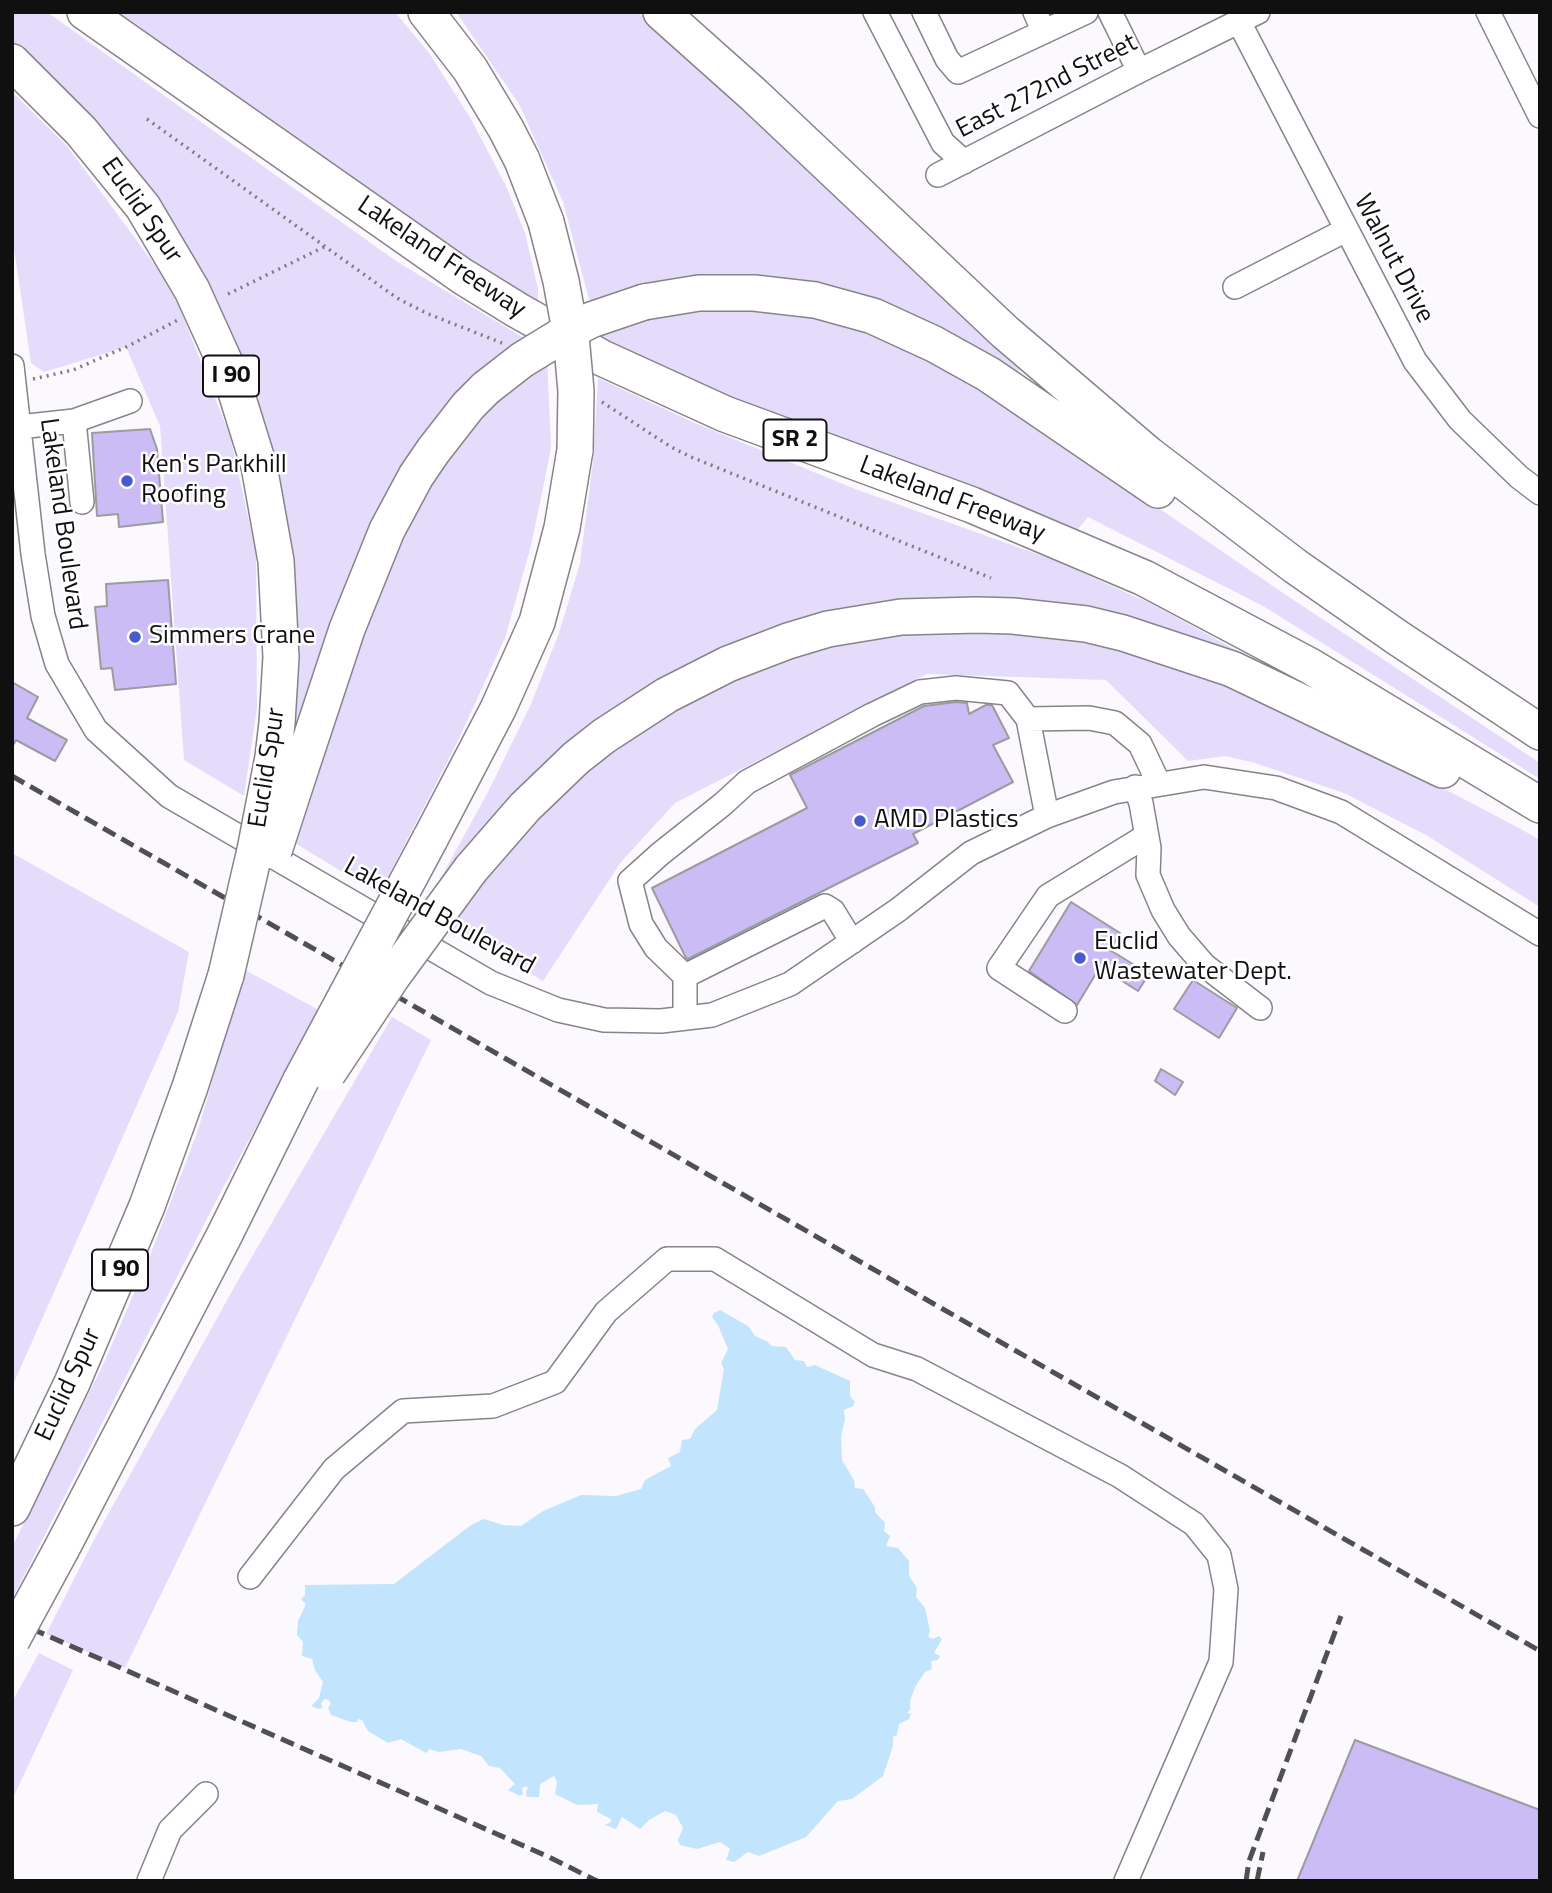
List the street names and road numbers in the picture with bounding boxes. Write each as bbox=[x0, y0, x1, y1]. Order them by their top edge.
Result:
street label: East 272nd Street bbox=[951, 28, 1143, 146]
street label: Euclid Spur bbox=[93, 152, 189, 270]
street label: Walnut Drive bbox=[1346, 189, 1440, 329]
street label: Lakeland Freeway bbox=[351, 190, 531, 326]
road number: I 90 bbox=[203, 356, 259, 396]
street label: Lakeland Boulevard bbox=[32, 416, 92, 632]
road number: SR 2 bbox=[764, 419, 826, 460]
street label: Lakeland Freeway bbox=[855, 450, 1049, 550]
street label: Euclid Spur bbox=[243, 706, 293, 830]
street label: Lakeland Boulevard bbox=[338, 852, 540, 982]
road number: I 90 bbox=[92, 1250, 148, 1290]
street label: Euclid Spur bbox=[29, 1324, 109, 1446]

